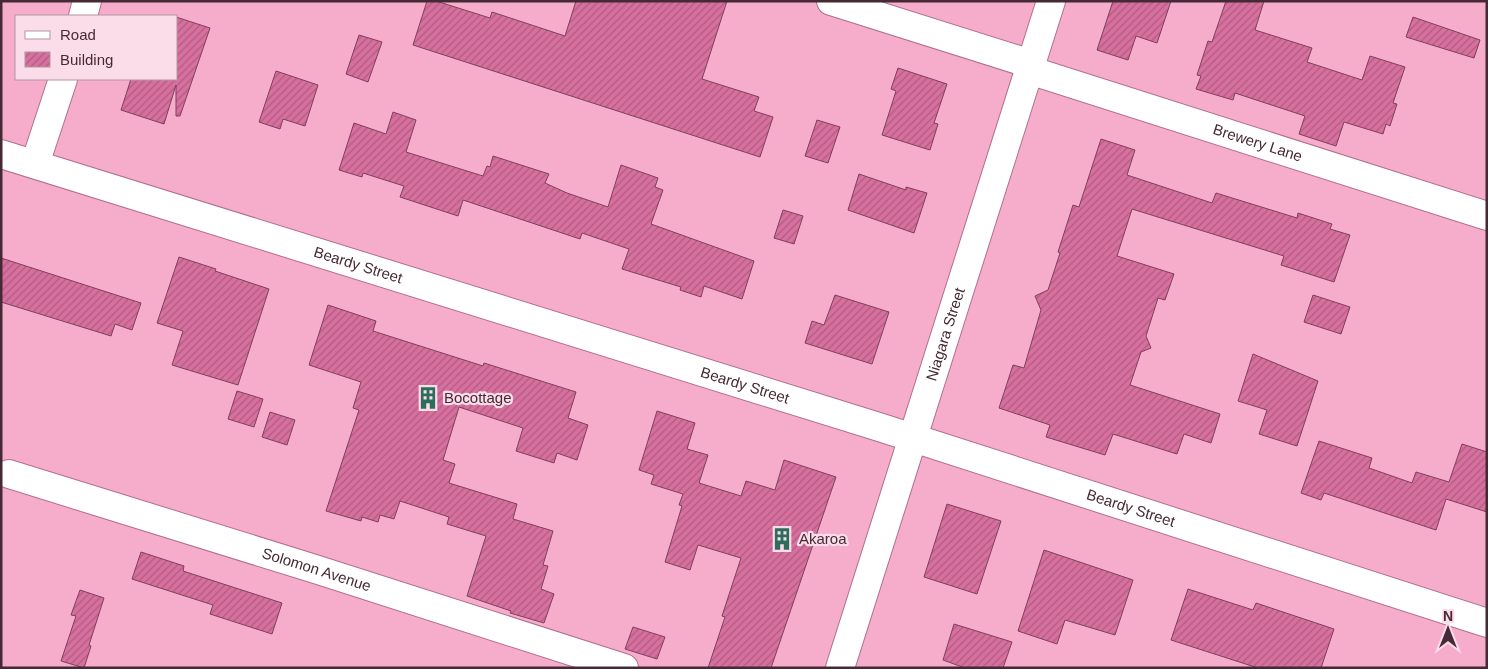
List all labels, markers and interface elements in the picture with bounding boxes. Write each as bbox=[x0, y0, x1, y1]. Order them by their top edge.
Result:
legend bbox=[15, 15, 178, 80]
text: Road bbox=[60, 26, 96, 43]
text: Building bbox=[60, 51, 113, 68]
street label: Brewery Lane bbox=[1211, 120, 1305, 165]
street label: Beardy Street bbox=[312, 243, 405, 287]
street label: Niagara Street bbox=[922, 285, 968, 383]
street label: Beardy Street bbox=[699, 363, 792, 407]
building icon: Bocottage bbox=[415, 385, 441, 411]
place label: Bocottage bbox=[444, 389, 512, 406]
street label: Beardy Street bbox=[1085, 486, 1178, 530]
building icon: Akaroa bbox=[769, 526, 795, 552]
place label: Akaroa bbox=[799, 530, 847, 547]
street label: Solomon Avenue bbox=[260, 544, 373, 594]
north arrow bbox=[1423, 604, 1473, 654]
text: N bbox=[1443, 608, 1453, 624]

